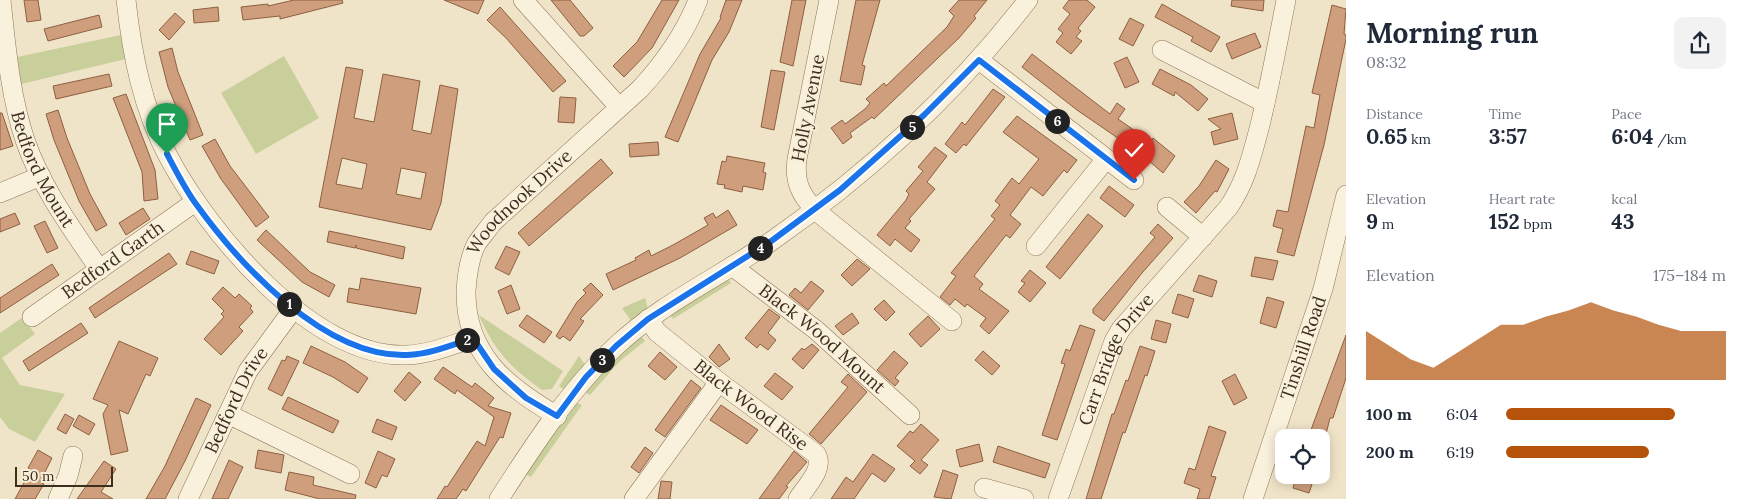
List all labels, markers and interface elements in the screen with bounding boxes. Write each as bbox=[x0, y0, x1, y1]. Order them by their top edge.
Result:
text: Morning run bbox=[1366, 15, 1538, 51]
button: share bbox=[1674, 17, 1726, 69]
street label: Holly Avenue bbox=[786, 52, 829, 164]
text: 08:32 bbox=[1366, 52, 1406, 72]
pin bbox=[146, 103, 188, 154]
text: Distance bbox=[1366, 105, 1423, 123]
text: Time bbox=[1489, 105, 1522, 123]
text: Pace bbox=[1611, 105, 1642, 123]
street label: Bedford Mount bbox=[6, 108, 80, 232]
pin: 6 bbox=[1044, 108, 1070, 134]
icon: arrive bbox=[153, 110, 181, 138]
text: 6 bbox=[1053, 112, 1062, 130]
pin: 5 bbox=[900, 114, 924, 140]
text: 5 bbox=[909, 118, 916, 136]
text: 0.65 bbox=[1366, 123, 1407, 150]
text: 3:57 bbox=[1489, 123, 1527, 150]
text: 6:04 bbox=[1611, 123, 1654, 150]
pin bbox=[1113, 129, 1155, 180]
text: km bbox=[1407, 130, 1431, 148]
text: /km bbox=[1654, 130, 1687, 148]
icon: check bbox=[1120, 136, 1148, 164]
street label: Woodnook Drive bbox=[461, 144, 577, 258]
text: Elevation bbox=[1366, 190, 1426, 208]
text: Heart rate bbox=[1489, 190, 1555, 208]
text: kcal bbox=[1611, 190, 1637, 208]
text: 9 bbox=[1366, 208, 1378, 235]
text: 152 bbox=[1489, 208, 1520, 235]
text: 43 bbox=[1611, 208, 1635, 235]
street label: Bedford Garth bbox=[57, 215, 168, 304]
text: m bbox=[1378, 215, 1394, 233]
text: bpm bbox=[1520, 215, 1552, 233]
pin: 4 bbox=[748, 236, 772, 260]
text: 4 bbox=[757, 239, 764, 257]
text: Elevation bbox=[1366, 265, 1435, 285]
text: 175–184 m bbox=[1653, 265, 1726, 285]
street label: Black Wood Mount bbox=[755, 279, 891, 398]
street label: Carr Bridge Drive bbox=[1073, 288, 1158, 428]
pin: 1 bbox=[276, 292, 302, 316]
street label: Tinshill Road bbox=[1275, 293, 1331, 403]
text: 1 bbox=[287, 295, 292, 313]
pin: 2 bbox=[454, 328, 480, 352]
text: 2 bbox=[464, 331, 471, 349]
street label: Bedford Drive bbox=[199, 342, 273, 457]
pin: 3 bbox=[590, 348, 614, 372]
text: 3 bbox=[599, 351, 606, 369]
street label: Black Wood Rise bbox=[689, 354, 813, 456]
text: 100 m bbox=[1366, 404, 1412, 424]
text: 6:04 bbox=[1446, 404, 1478, 424]
map controls bbox=[1275, 429, 1330, 484]
button: locate bbox=[1275, 429, 1330, 484]
text: 200 m bbox=[1366, 442, 1414, 462]
text: 6:19 bbox=[1446, 442, 1474, 462]
scale bar bbox=[15, 464, 112, 487]
text: 50 m bbox=[22, 467, 55, 485]

